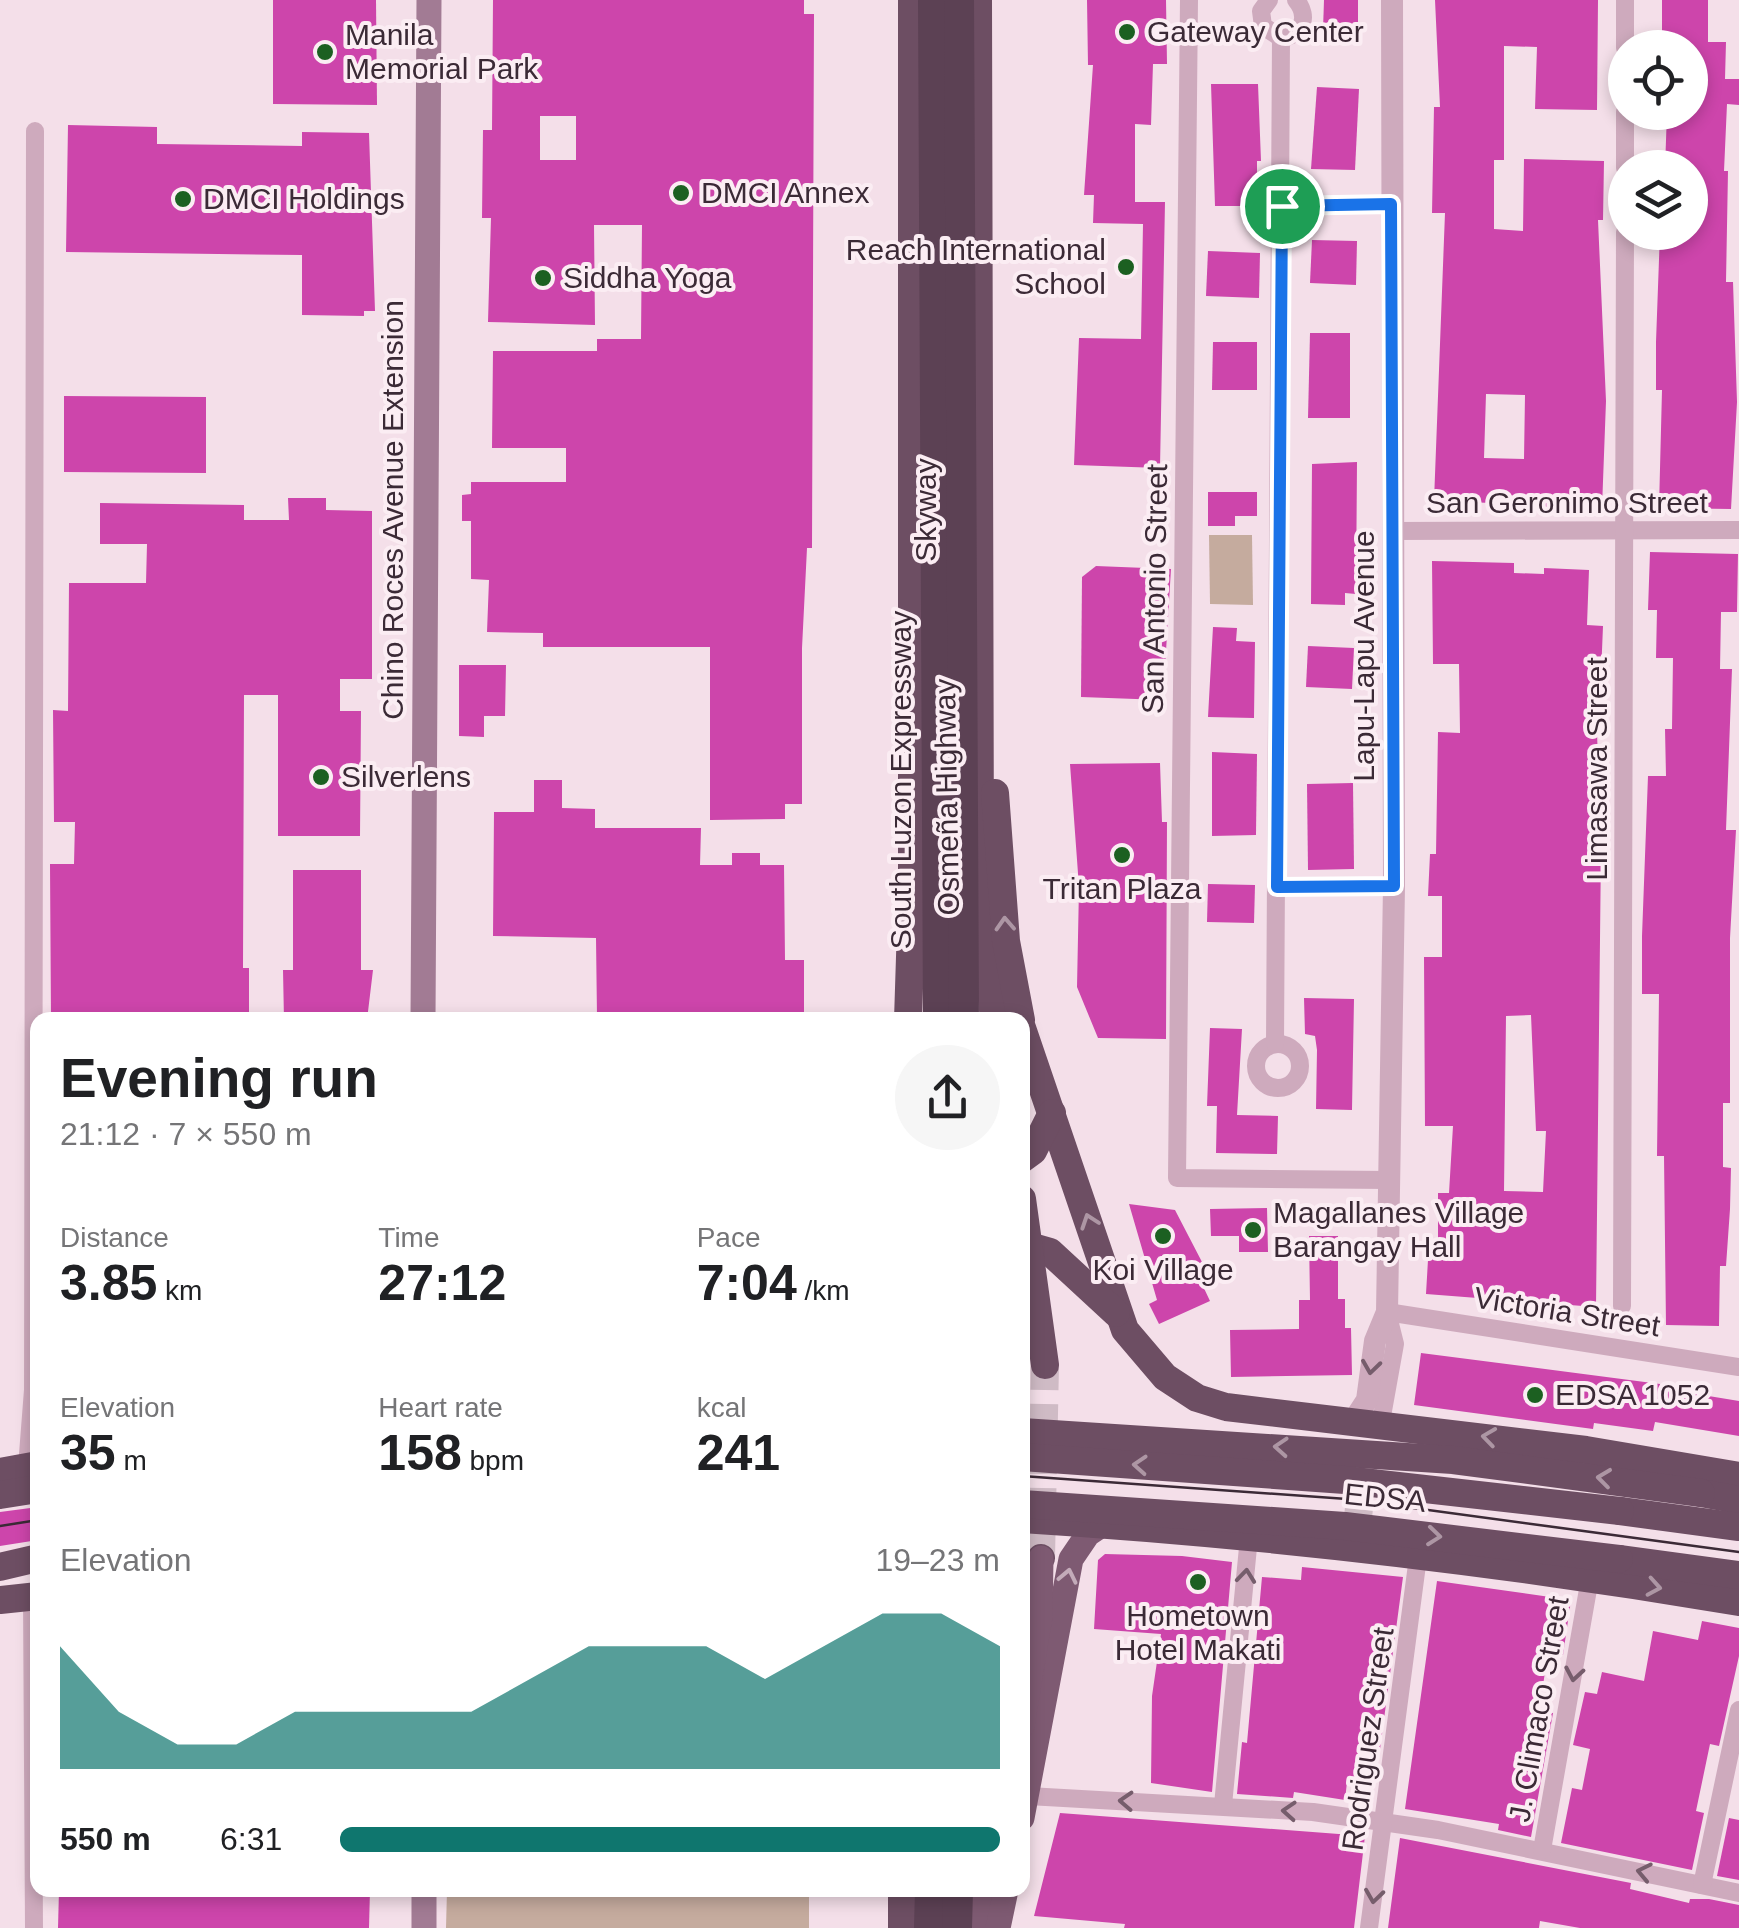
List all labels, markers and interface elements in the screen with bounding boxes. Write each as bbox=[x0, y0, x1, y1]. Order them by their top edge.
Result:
place label: Gateway Center bbox=[1147, 15, 1364, 48]
place label: Manila Memorial Park bbox=[345, 18, 539, 85]
marker: Gateway Center bbox=[1116, 21, 1138, 43]
map controls bbox=[1608, 30, 1708, 250]
button: locate bbox=[1608, 30, 1708, 130]
marker: Manila Memorial Park bbox=[314, 41, 336, 63]
button: layers bbox=[1608, 150, 1708, 250]
pin bbox=[1240, 164, 1325, 249]
place label: DMCI Annex bbox=[701, 176, 869, 209]
icon: arrive bbox=[1255, 179, 1310, 234]
place label: DMCI Holdings bbox=[203, 182, 405, 215]
marker: DMCI Annex bbox=[670, 182, 692, 204]
marker: DMCI Holdings bbox=[172, 188, 194, 210]
place label: Reach International School bbox=[846, 233, 1106, 300]
marker: Reach International School bbox=[1115, 256, 1137, 278]
place label: Siddha Yoga bbox=[563, 261, 732, 294]
marker: Siddha Yoga bbox=[532, 267, 554, 289]
street label: Chino Roces Avenue Extension bbox=[376, 300, 409, 720]
street label: Skyway bbox=[909, 458, 942, 562]
street label: San Antonio Street bbox=[1136, 463, 1173, 714]
street label: San Geronimo Street bbox=[1426, 486, 1709, 519]
street label: Lapu-Lapu Avenue bbox=[1347, 530, 1380, 782]
street label: South Luzon Expressway bbox=[884, 611, 917, 949]
street label: Limasawa Street bbox=[1580, 657, 1613, 881]
street label: Osmeña Highway bbox=[928, 678, 965, 916]
place label: Silverlens bbox=[341, 760, 471, 793]
marker: Silverlens bbox=[310, 766, 332, 788]
marker: Tritan Plaza bbox=[1111, 844, 1133, 866]
place label: Tritan Plaza bbox=[1043, 872, 1202, 905]
one-way arrow bbox=[995, 915, 1016, 931]
button: share bbox=[895, 1045, 1000, 1150]
text: Evening run bbox=[60, 1047, 378, 1109]
text: 21:12 · 7 × 550 m bbox=[60, 1116, 312, 1152]
place label: Magallanes Village Barangay Hall bbox=[1273, 1196, 1524, 1263]
one-way arrow bbox=[1080, 1213, 1100, 1230]
marker: Magallanes Village Barangay Hall bbox=[1242, 1219, 1264, 1241]
text: Distance bbox=[60, 1222, 169, 1253]
text: Time bbox=[378, 1222, 440, 1253]
text: Pace bbox=[697, 1222, 760, 1253]
marker: Koi Village bbox=[1152, 1225, 1174, 1247]
place label: Koi Village bbox=[1092, 1253, 1234, 1286]
text: 3.85 bbox=[60, 1255, 157, 1311]
text: 27:12 bbox=[378, 1255, 506, 1311]
text: 7:04 bbox=[697, 1255, 797, 1311]
text: km bbox=[157, 1275, 202, 1306]
text: /km bbox=[797, 1275, 850, 1306]
street label: Victoria Street bbox=[1472, 1281, 1663, 1343]
one-way arrow bbox=[1362, 1358, 1383, 1375]
place label: EDSA 1052 bbox=[1555, 1378, 1710, 1411]
marker: EDSA 1052 bbox=[1524, 1384, 1546, 1406]
text: Elevation bbox=[60, 1392, 175, 1423]
text: Heart rate bbox=[378, 1392, 503, 1423]
text: kcal bbox=[697, 1392, 746, 1423]
text: 35 bbox=[60, 1425, 116, 1481]
text: 158 bbox=[378, 1425, 462, 1481]
text: 241 bbox=[697, 1425, 780, 1481]
one-way arrow bbox=[1481, 1427, 1498, 1448]
one-way arrow bbox=[1273, 1437, 1289, 1458]
text: m bbox=[116, 1445, 147, 1476]
text: bpm bbox=[462, 1445, 524, 1476]
one-way arrow bbox=[1131, 1454, 1147, 1476]
one-way arrow bbox=[1596, 1468, 1612, 1489]
street label: EDSA bbox=[1343, 1477, 1427, 1518]
one-way arrow bbox=[1426, 1525, 1442, 1546]
text: Elevation bbox=[60, 1542, 192, 1578]
text: 19–23 m bbox=[875, 1542, 1000, 1578]
one-way arrow bbox=[1057, 1568, 1078, 1585]
one-way arrow bbox=[1234, 1568, 1256, 1584]
marker: Hometown Hotel Makati bbox=[1187, 1571, 1209, 1593]
one-way arrow bbox=[1646, 1576, 1662, 1597]
street label: J. Climaco Street bbox=[1502, 1593, 1575, 1824]
place label: Hometown Hotel Makati bbox=[1115, 1599, 1281, 1666]
street label: Rodriguez Street bbox=[1335, 1625, 1400, 1853]
one-way arrow bbox=[1564, 1666, 1585, 1682]
one-way arrow bbox=[1117, 1791, 1133, 1812]
one-way arrow bbox=[1281, 1800, 1297, 1822]
text: 550 m bbox=[60, 1821, 151, 1857]
text: 6:31 bbox=[220, 1821, 282, 1857]
one-way arrow bbox=[1636, 1863, 1653, 1884]
one-way arrow bbox=[1364, 1888, 1385, 1905]

